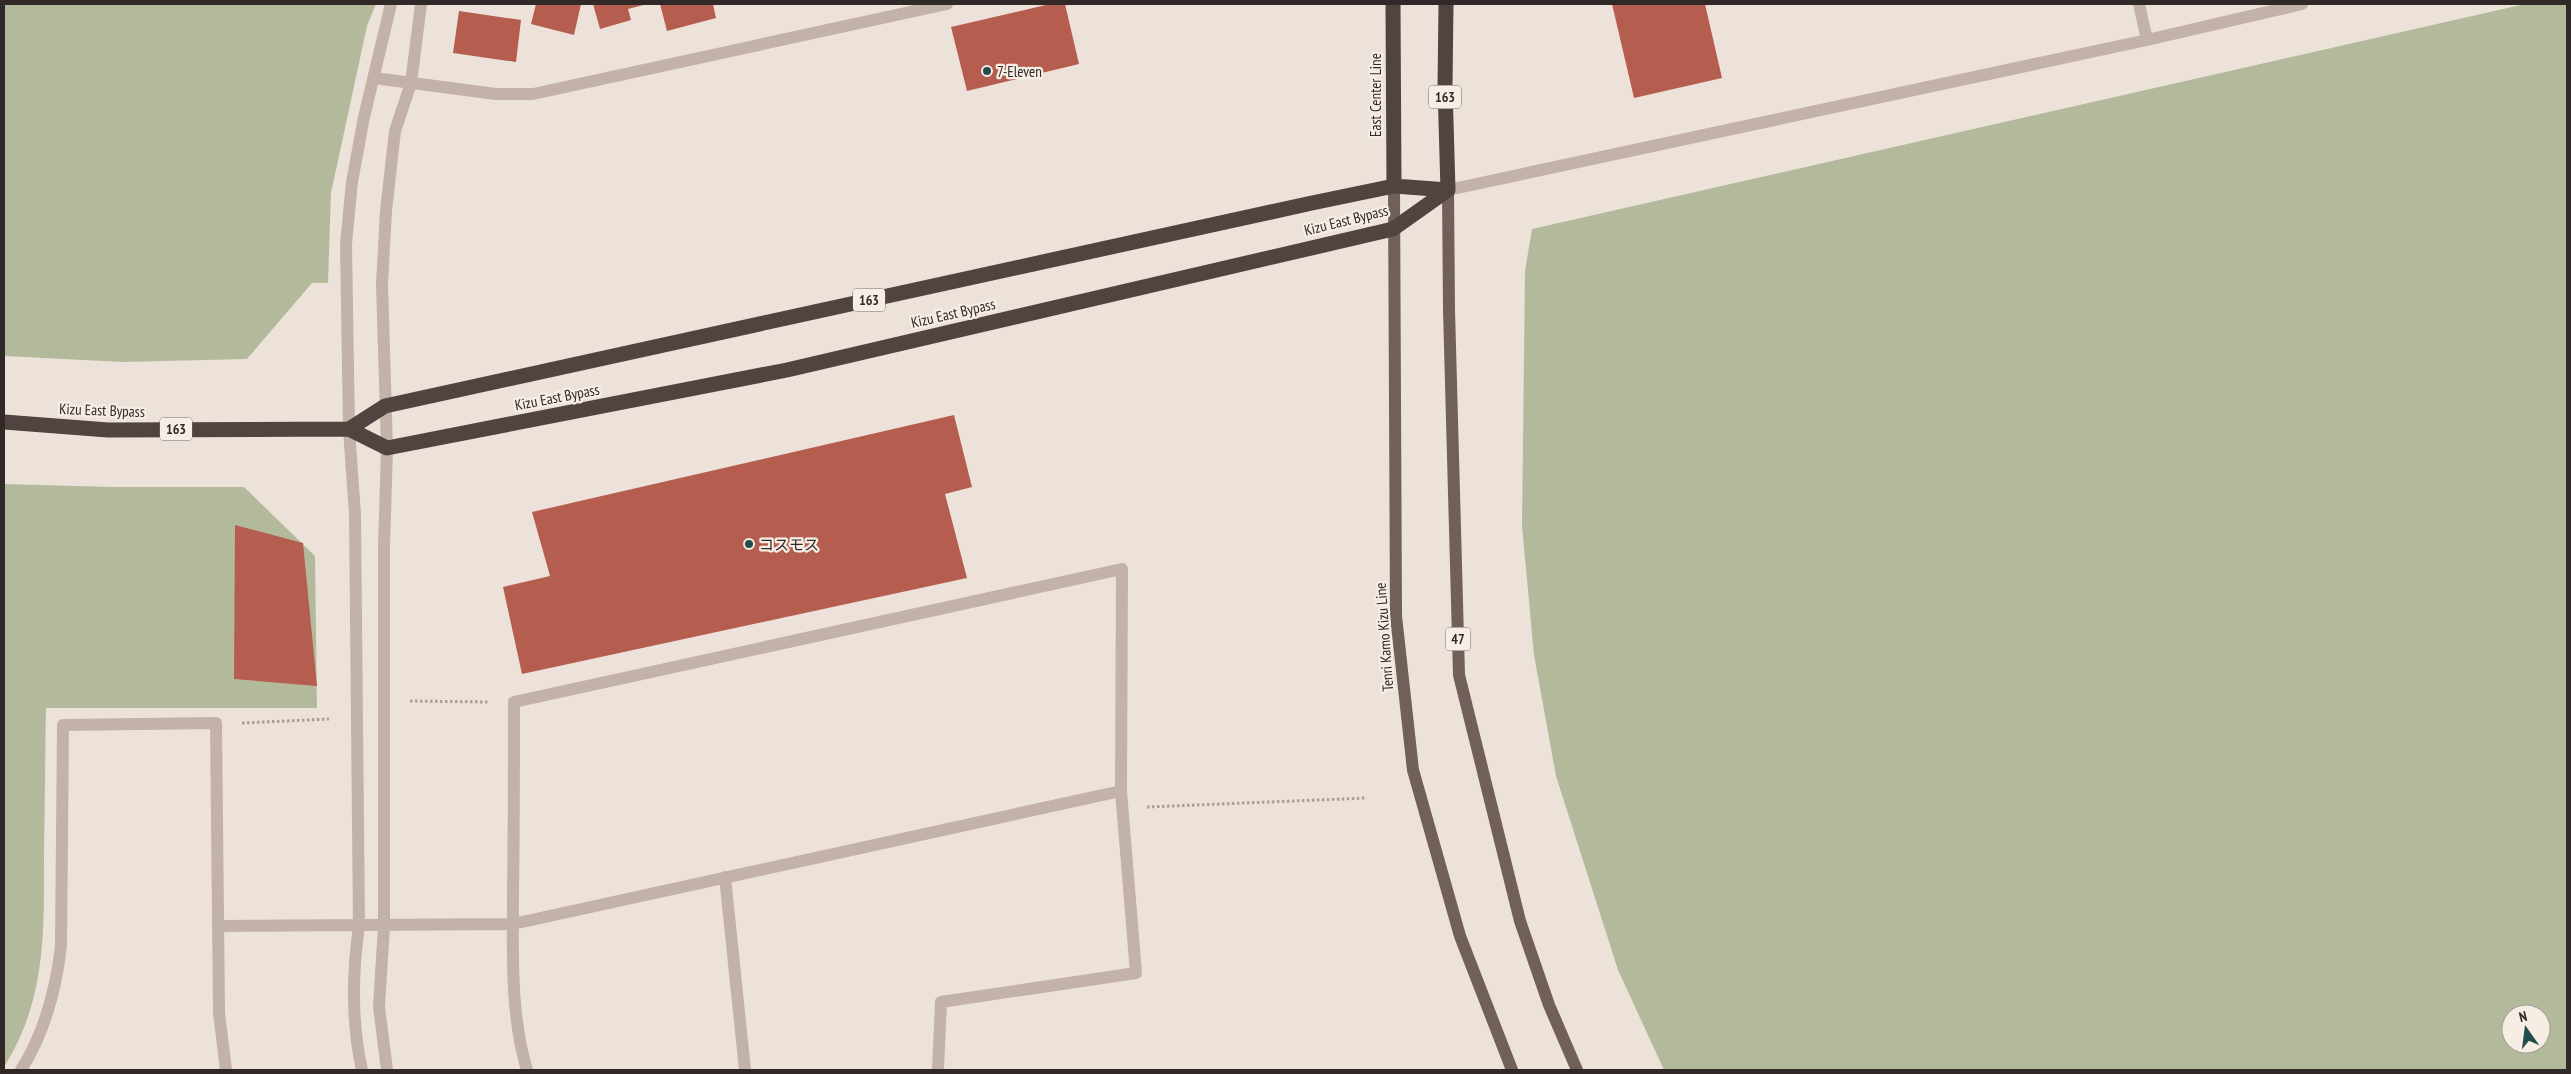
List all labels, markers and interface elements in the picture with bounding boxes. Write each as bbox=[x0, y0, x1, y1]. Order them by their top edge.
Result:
street label: East Center Line bbox=[1366, 53, 1385, 137]
place label: 7-Eleven bbox=[997, 62, 1042, 81]
marker: 7-Eleven bbox=[981, 65, 993, 77]
road number: 163 bbox=[1429, 85, 1461, 108]
street label: Kizu East Bypass bbox=[1302, 200, 1390, 240]
road number: 163 bbox=[853, 288, 885, 312]
street label: Kizu East Bypass bbox=[909, 294, 997, 332]
street label: Kizu East Bypass bbox=[513, 379, 601, 415]
street label: Kizu East Bypass bbox=[59, 399, 145, 421]
road number: 163 bbox=[160, 418, 192, 440]
place label: コスモス bbox=[759, 535, 819, 554]
marker: コスモス bbox=[743, 538, 755, 550]
street label: Tenri Kamo Kizu Line bbox=[1371, 582, 1397, 692]
road number: 47 bbox=[1446, 628, 1470, 650]
north arrow bbox=[2501, 1004, 2551, 1054]
text: N bbox=[2517, 1007, 2529, 1026]

